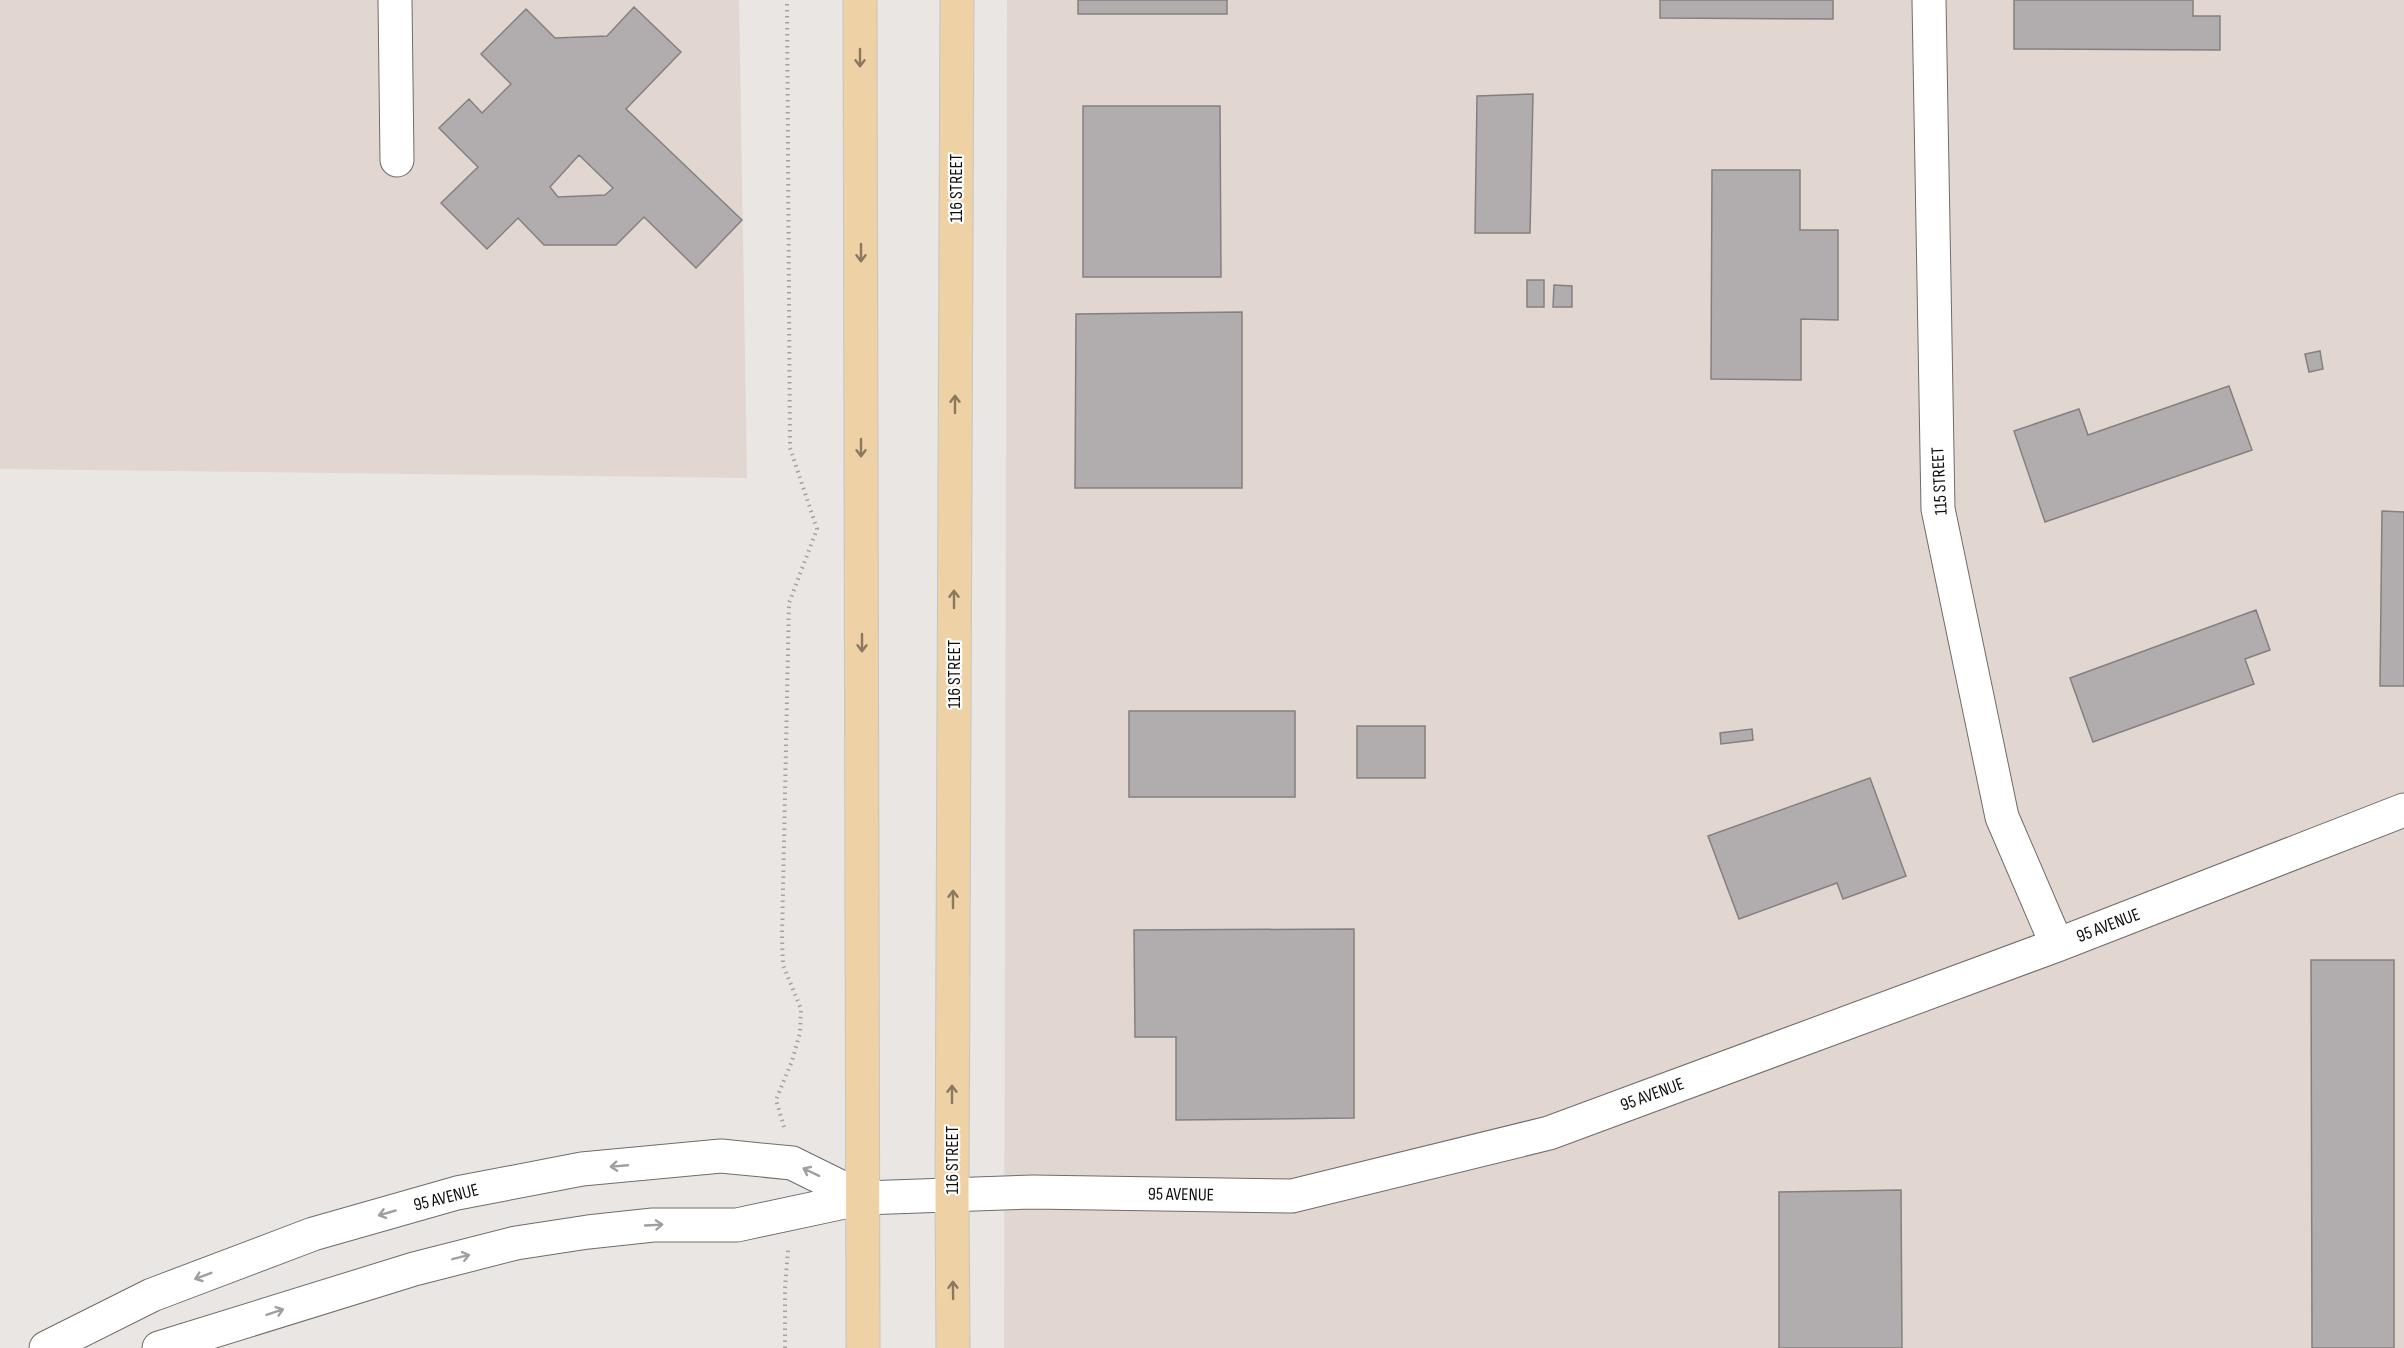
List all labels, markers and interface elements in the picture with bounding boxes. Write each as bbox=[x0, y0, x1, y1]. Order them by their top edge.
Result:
one-way arrow bbox=[854, 48, 866, 68]
street label: 116 STREET bbox=[946, 154, 967, 222]
one-way arrow bbox=[855, 243, 866, 263]
one-way arrow bbox=[949, 395, 961, 415]
one-way arrow bbox=[855, 438, 867, 458]
street label: 115 STREET bbox=[1927, 446, 1952, 515]
one-way arrow bbox=[948, 590, 960, 610]
one-way arrow bbox=[856, 633, 868, 653]
street label: 116 STREET bbox=[944, 640, 965, 708]
one-way arrow bbox=[947, 890, 959, 910]
street label: 95 AVENUE bbox=[2073, 904, 2143, 947]
street label: 95 AVENUE bbox=[1617, 1073, 1687, 1116]
one-way arrow bbox=[946, 1085, 958, 1105]
street label: 116 STREET bbox=[942, 1126, 963, 1194]
one-way arrow bbox=[609, 1161, 629, 1172]
one-way arrow bbox=[803, 1166, 820, 1178]
street label: 95 AVENUE bbox=[411, 1179, 481, 1216]
street label: 95 AVENUE bbox=[1148, 1183, 1214, 1206]
one-way arrow bbox=[378, 1208, 397, 1219]
one-way arrow bbox=[643, 1220, 663, 1231]
one-way arrow bbox=[452, 1250, 471, 1262]
one-way arrow bbox=[194, 1271, 213, 1282]
one-way arrow bbox=[947, 1280, 958, 1300]
one-way arrow bbox=[265, 1306, 284, 1317]

